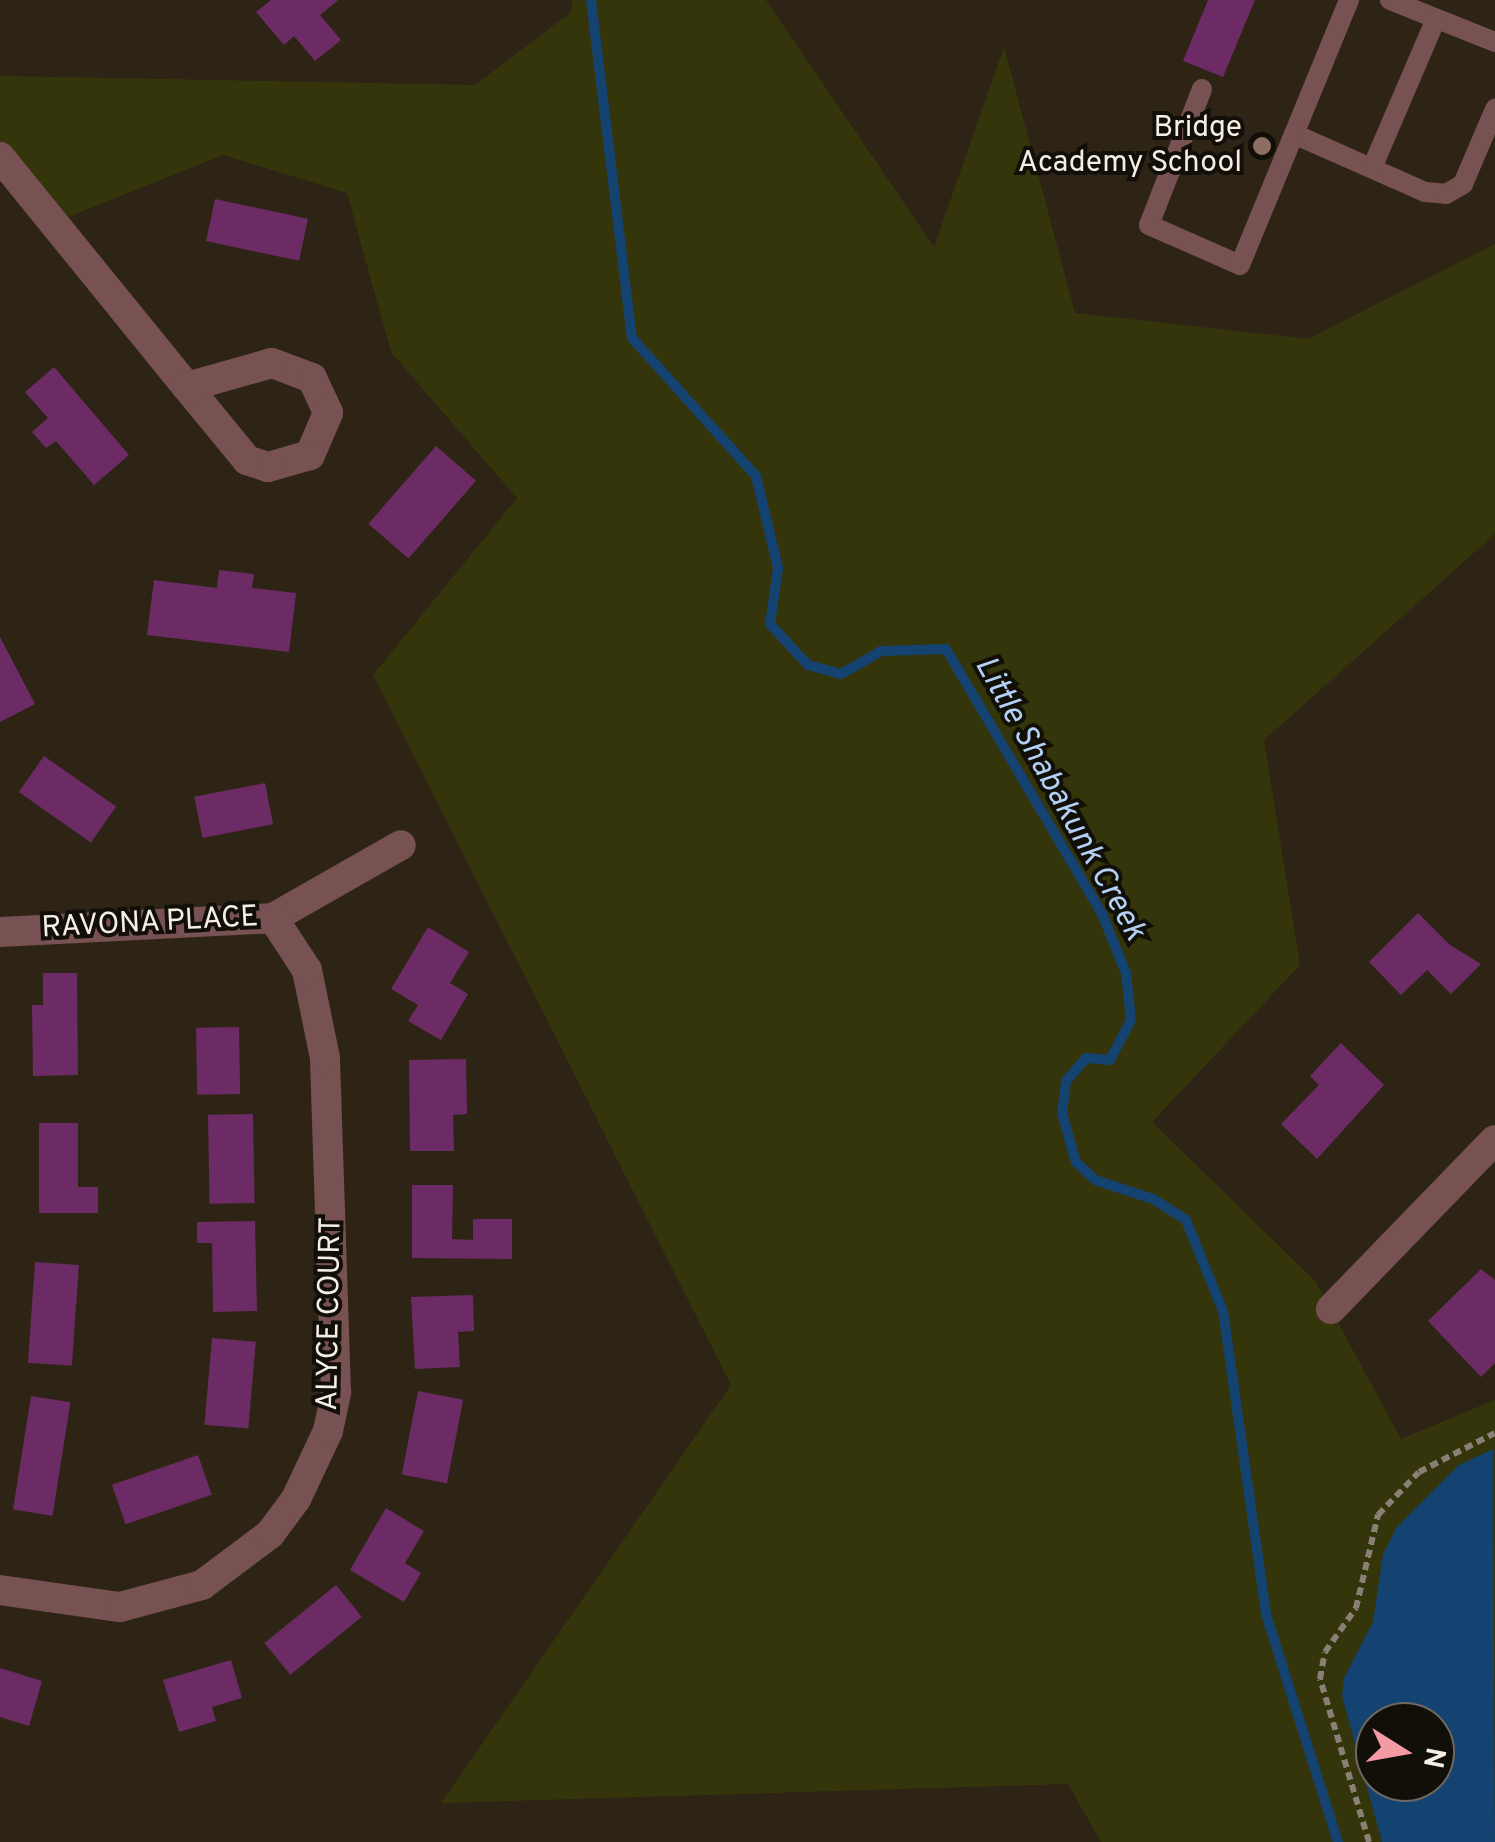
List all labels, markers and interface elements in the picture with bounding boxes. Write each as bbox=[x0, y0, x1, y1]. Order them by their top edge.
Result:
place label: Bridge Academy School bbox=[1018, 111, 1242, 182]
marker: Bridge Academy School bbox=[1251, 135, 1273, 157]
water label: Little Shabakunk Creek bbox=[965, 650, 1153, 948]
street label: RAVONA PLACE bbox=[40, 900, 260, 948]
street label: ALYCE COURT bbox=[311, 1217, 351, 1411]
north arrow bbox=[1355, 1702, 1455, 1802]
text: N bbox=[1413, 1744, 1452, 1771]

